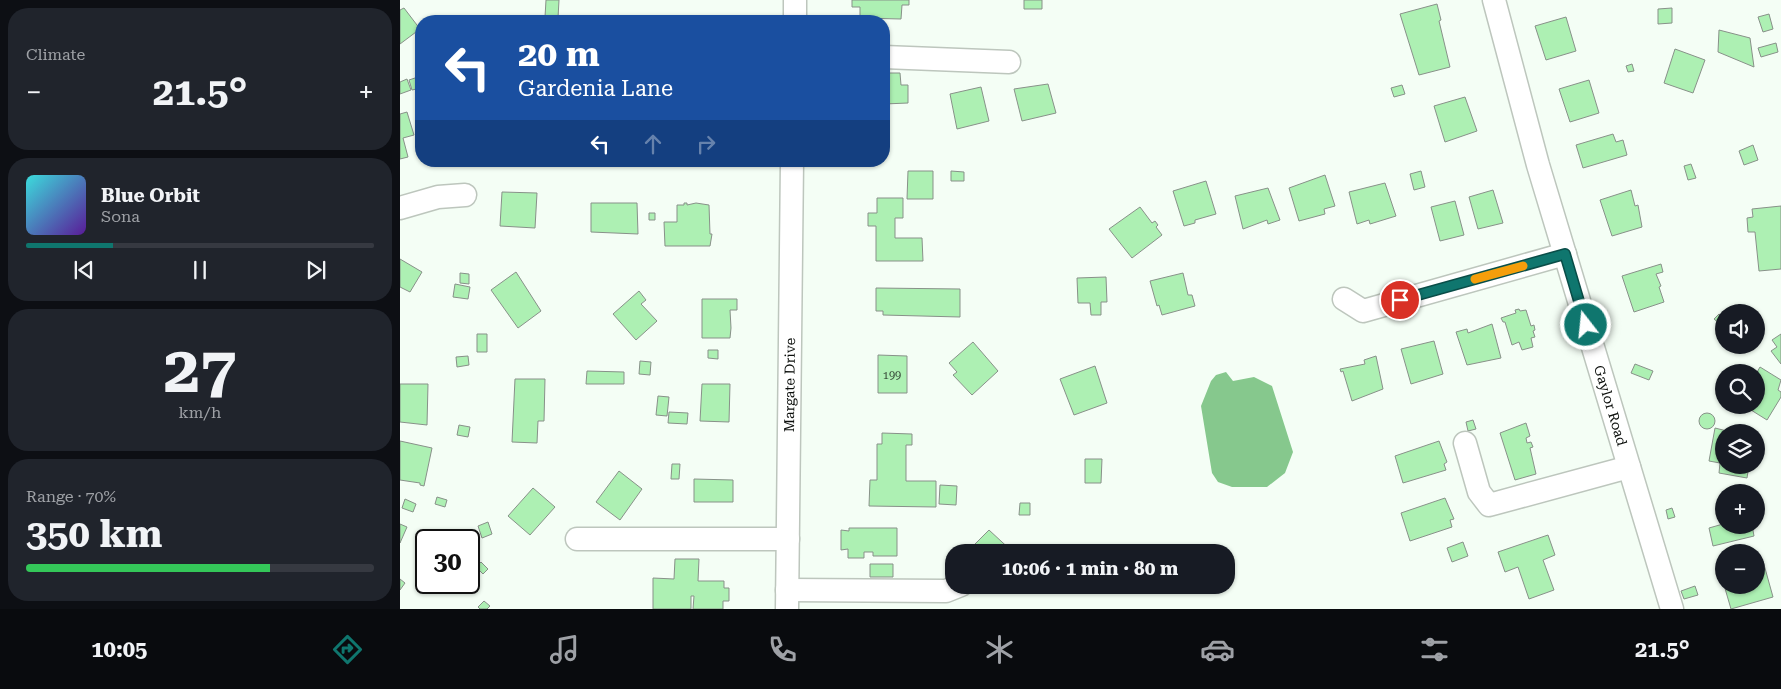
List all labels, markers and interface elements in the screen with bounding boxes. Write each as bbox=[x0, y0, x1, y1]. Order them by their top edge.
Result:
text: 20 m bbox=[518, 34, 600, 75]
icon: left bbox=[435, 35, 500, 100]
text: Climate bbox=[26, 45, 85, 64]
text: 21.5° bbox=[153, 70, 247, 114]
text: − bbox=[26, 76, 42, 109]
text: + bbox=[358, 76, 374, 109]
text: Gardenia Lane bbox=[518, 76, 673, 101]
icon: left bbox=[586, 130, 614, 158]
icon: ahead bbox=[639, 130, 667, 158]
icon: right bbox=[692, 130, 720, 158]
text: Blue Orbit bbox=[101, 184, 200, 207]
text: Sona bbox=[101, 207, 140, 226]
icon: previous bbox=[70, 256, 98, 284]
icon: pause bbox=[186, 256, 214, 284]
icon: next bbox=[302, 256, 330, 284]
pin bbox=[1379, 279, 1421, 321]
icon: arrive bbox=[1386, 286, 1414, 314]
position arrow bbox=[1559, 298, 1611, 350]
map controls bbox=[1715, 304, 1765, 594]
button: sound bbox=[1715, 304, 1765, 354]
text: 27 bbox=[164, 332, 236, 408]
street label: Margate Drive bbox=[781, 337, 798, 432]
street label: Gaylor Road bbox=[1591, 363, 1630, 448]
button: search bbox=[1715, 364, 1765, 414]
house number: 199 bbox=[883, 369, 901, 382]
text: km/h bbox=[179, 403, 221, 422]
button: layers bbox=[1715, 424, 1765, 474]
button: + bbox=[1715, 484, 1765, 534]
text: Range · 70% bbox=[26, 487, 116, 506]
text: 350 km bbox=[26, 512, 162, 556]
speed limit sign: 30 bbox=[415, 529, 480, 594]
button: − bbox=[1715, 544, 1765, 594]
text: 10:06 · 1 min · 80 m bbox=[1002, 557, 1178, 580]
icon: directions bbox=[330, 632, 365, 667]
icon: music bbox=[547, 632, 582, 667]
icon: phone bbox=[765, 632, 800, 667]
icon: climate bbox=[982, 632, 1017, 667]
icon: car bbox=[1200, 632, 1235, 667]
icon: filters bbox=[1417, 632, 1452, 667]
text: 10:05 bbox=[91, 637, 147, 662]
text: 21.5° bbox=[1635, 637, 1690, 662]

